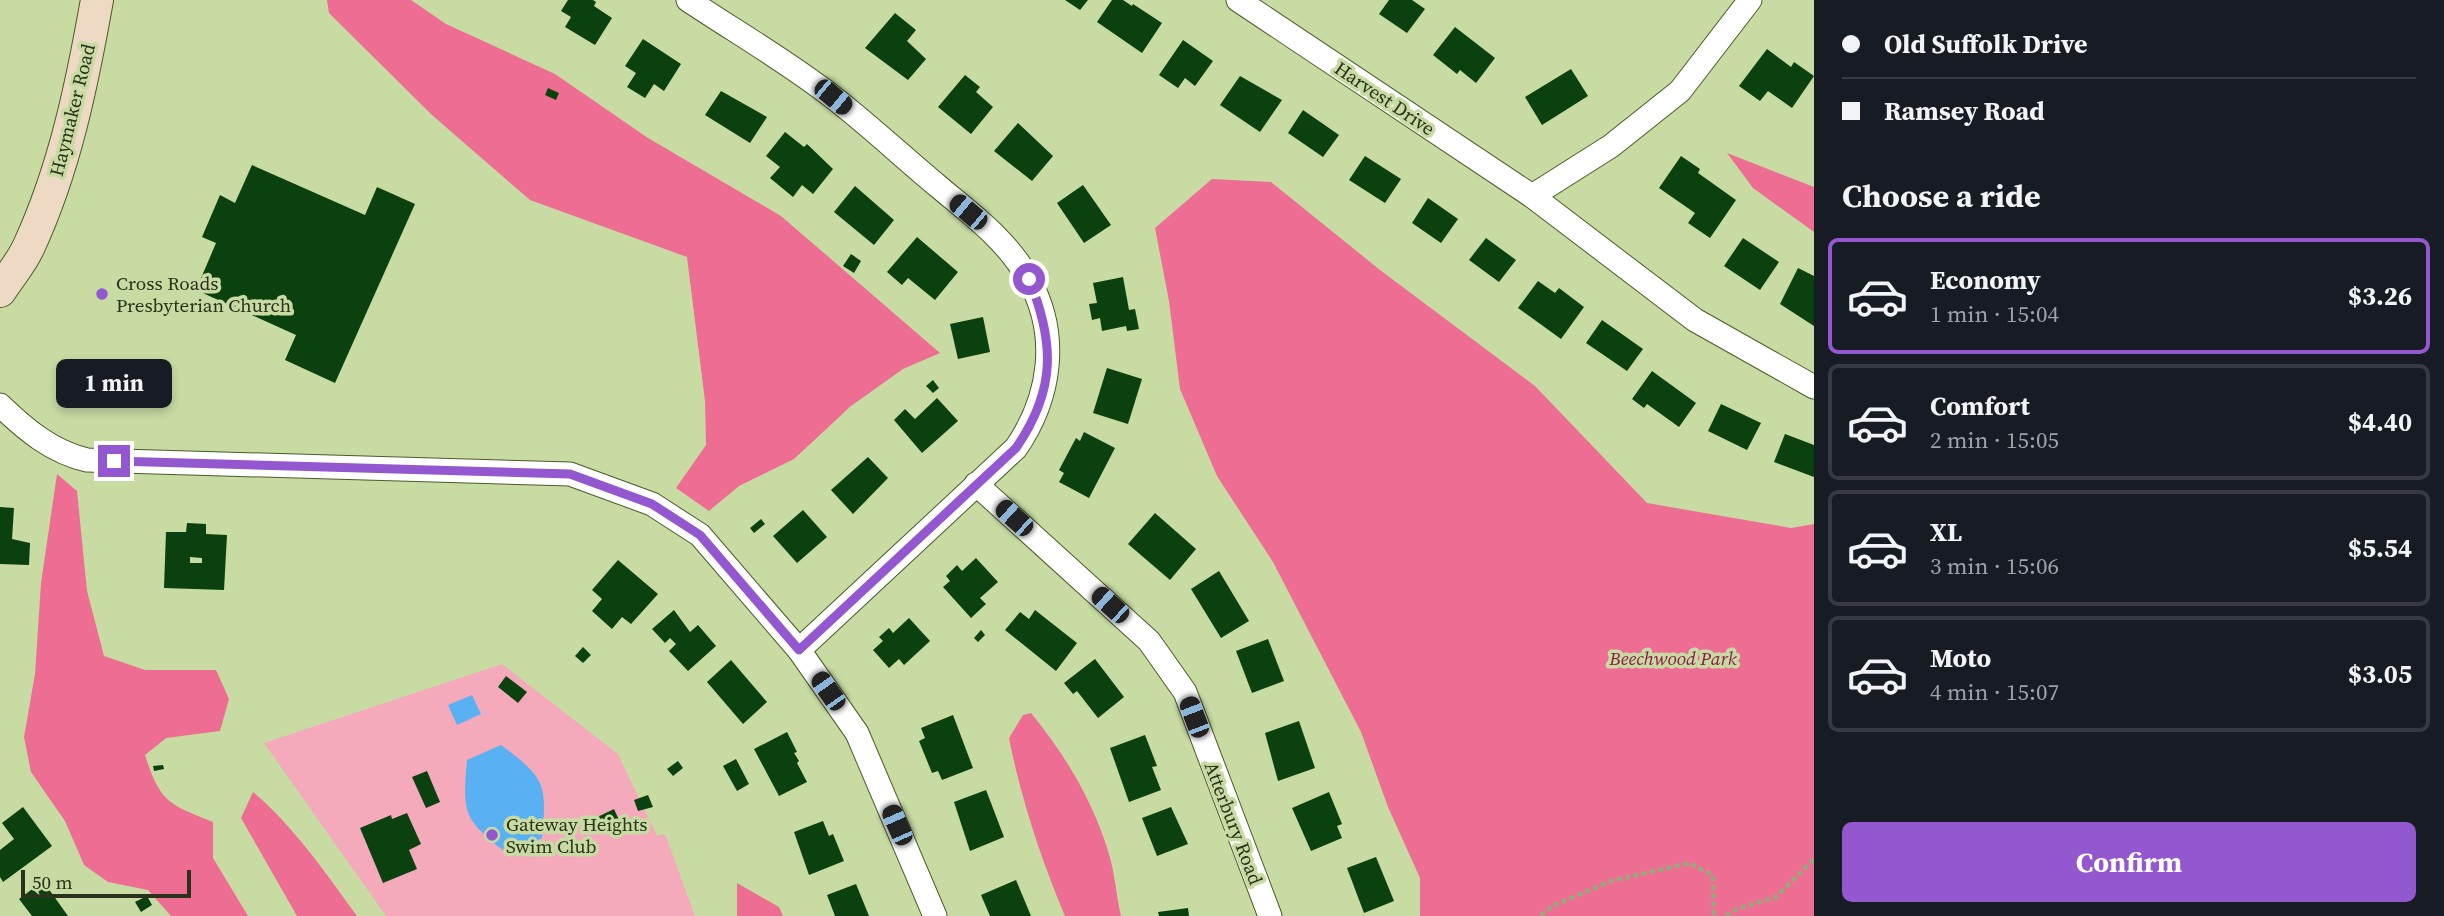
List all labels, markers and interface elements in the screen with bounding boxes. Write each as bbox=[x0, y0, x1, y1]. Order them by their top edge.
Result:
text: Old Suffolk Drive bbox=[1884, 26, 2087, 62]
street label: Haymaker Road bbox=[43, 41, 101, 179]
street label: Harvest Drive bbox=[1330, 55, 1440, 141]
car bbox=[811, 75, 856, 119]
text: Ramsey Road bbox=[1884, 93, 2045, 129]
text: Choose a ride bbox=[1842, 174, 2041, 218]
car bbox=[946, 190, 991, 234]
text: Economy bbox=[1930, 262, 2041, 298]
route start bbox=[1013, 263, 1045, 295]
icon: car bbox=[1846, 265, 1909, 328]
place label: Cross Roads Presbyterian Church bbox=[116, 270, 291, 318]
text: $3.26 bbox=[2348, 278, 2412, 314]
marker: Cross Roads Presbyterian Church bbox=[94, 286, 110, 302]
text: 1 min · 15:04 bbox=[1930, 298, 2059, 330]
callout: 1 min bbox=[56, 360, 172, 408]
text: 1 min bbox=[84, 367, 144, 399]
text: Comfort bbox=[1930, 388, 2030, 424]
icon: car bbox=[1846, 391, 1909, 454]
text: $4.40 bbox=[2348, 404, 2412, 440]
text: 2 min · 15:05 bbox=[1930, 424, 2059, 456]
route end bbox=[98, 445, 130, 477]
car bbox=[992, 496, 1037, 540]
text: XL bbox=[1930, 514, 1962, 550]
icon: car bbox=[1846, 517, 1909, 580]
text: $5.54 bbox=[2348, 530, 2412, 566]
text: 3 min · 15:06 bbox=[1930, 550, 2059, 582]
car bbox=[1088, 583, 1133, 627]
text: Moto bbox=[1930, 640, 1991, 676]
icon: car bbox=[1846, 643, 1909, 706]
park label: Beechwood Park bbox=[1608, 645, 1737, 671]
text: $3.05 bbox=[2348, 656, 2412, 692]
car bbox=[808, 668, 849, 714]
text: 4 min · 15:07 bbox=[1930, 676, 2059, 708]
car bbox=[1177, 694, 1212, 740]
street label: Atterbury Road bbox=[1199, 758, 1269, 888]
car bbox=[879, 802, 916, 848]
place label: Gateway Heights Swim Club bbox=[506, 811, 648, 859]
button: Confirm bbox=[1842, 822, 2416, 902]
marker: Gateway Heights Swim Club bbox=[484, 827, 500, 843]
scale bar bbox=[21, 867, 191, 899]
text: 50 m bbox=[32, 869, 73, 895]

